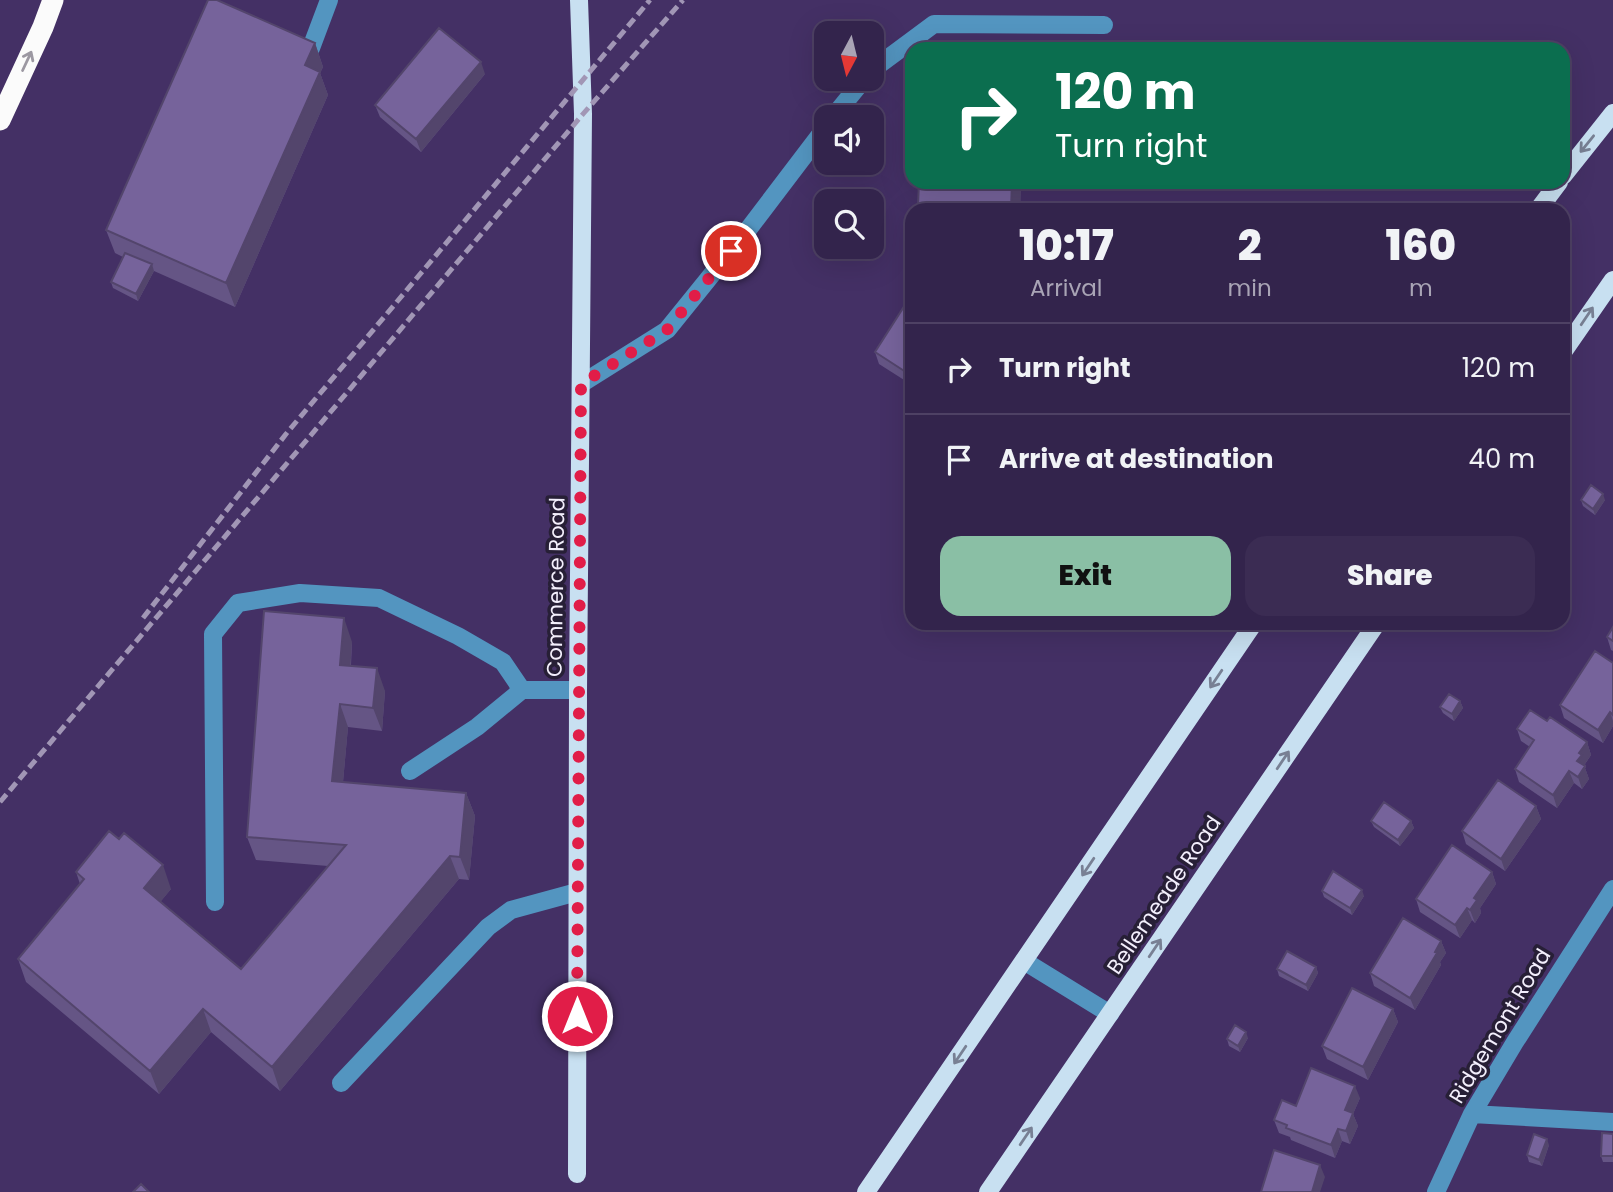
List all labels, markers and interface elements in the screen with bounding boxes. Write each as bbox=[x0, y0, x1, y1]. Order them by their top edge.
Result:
north arrow bbox=[814, 21, 884, 91]
map controls bbox=[814, 21, 884, 259]
one-way arrow bbox=[22, 50, 35, 71]
text: 120 m bbox=[1055, 58, 1196, 126]
icon: right bbox=[940, 70, 1031, 161]
button: sound bbox=[814, 105, 884, 175]
text: Turn right bbox=[1055, 123, 1207, 168]
one-way arrow bbox=[1580, 135, 1595, 153]
button: search bbox=[814, 189, 884, 259]
text: 10:17 bbox=[1019, 216, 1114, 275]
text: 2 bbox=[1238, 216, 1262, 275]
text: 160 bbox=[1386, 216, 1456, 275]
pin bbox=[701, 221, 761, 281]
icon: arrive bbox=[712, 232, 750, 270]
text: Arrival bbox=[1030, 272, 1103, 304]
text: min bbox=[1228, 272, 1272, 304]
text: m bbox=[1409, 272, 1433, 304]
one-way arrow bbox=[1580, 307, 1594, 326]
icon: right bbox=[940, 350, 978, 388]
text: Turn right bbox=[999, 350, 1131, 386]
text: 120 m bbox=[1462, 350, 1535, 386]
icon: arrive bbox=[940, 441, 978, 479]
text: Arrive at destination bbox=[999, 441, 1274, 477]
text: 40 m bbox=[1469, 441, 1535, 477]
street label: Commerce Road bbox=[539, 497, 572, 677]
button: Exit bbox=[940, 536, 1231, 616]
button: Share bbox=[1245, 536, 1535, 616]
one-way arrow bbox=[1209, 669, 1223, 689]
one-way arrow bbox=[1276, 751, 1290, 770]
street label: Bellemeade Road bbox=[1100, 810, 1227, 980]
one-way arrow bbox=[1081, 857, 1095, 877]
one-way arrow bbox=[1148, 939, 1162, 958]
street label: Ridgemont Road bbox=[1442, 943, 1557, 1109]
position arrow bbox=[540, 979, 614, 1053]
one-way arrow bbox=[953, 1045, 967, 1065]
one-way arrow bbox=[1019, 1127, 1033, 1146]

